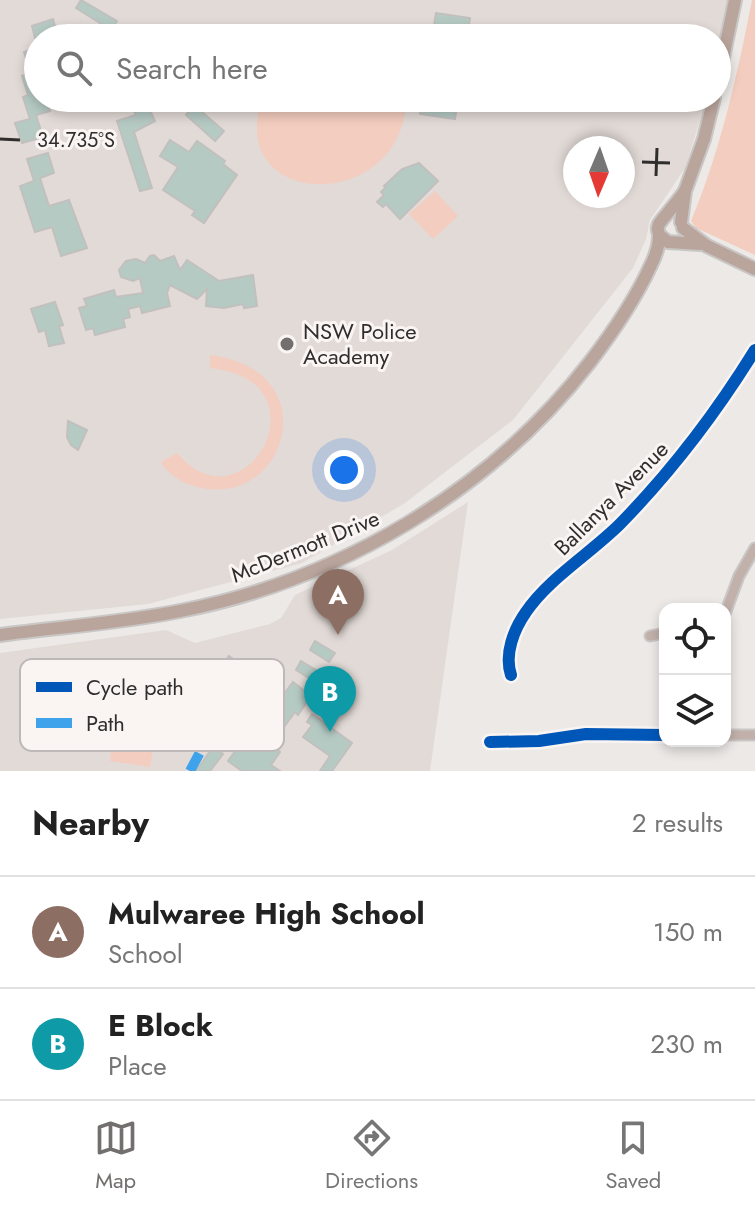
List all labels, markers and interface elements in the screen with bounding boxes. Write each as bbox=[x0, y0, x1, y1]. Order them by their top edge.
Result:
search box bbox=[24, 24, 731, 112]
icon: search bbox=[52, 46, 96, 90]
text: Search here bbox=[116, 47, 268, 90]
text: 34.735°S bbox=[37, 126, 115, 155]
north arrow bbox=[563, 136, 635, 208]
place label: NSW Police Academy bbox=[303, 315, 417, 372]
marker: NSW Police Academy bbox=[278, 335, 296, 353]
street label: Ballanya Avenue bbox=[547, 434, 675, 562]
your location bbox=[324, 450, 364, 490]
street label: McDermott Drive bbox=[226, 502, 384, 590]
pin: A bbox=[312, 569, 364, 635]
map controls bbox=[659, 603, 731, 747]
button: locate bbox=[659, 603, 731, 675]
legend bbox=[20, 659, 284, 751]
pin: B bbox=[304, 666, 356, 732]
text: Cycle path bbox=[86, 671, 184, 703]
button: layers bbox=[659, 675, 731, 747]
text: Path bbox=[86, 707, 125, 739]
text: Nearby bbox=[32, 799, 149, 848]
text: 2 results bbox=[632, 804, 723, 842]
text: Mulwaree High School bbox=[108, 892, 425, 935]
text: A bbox=[48, 913, 68, 951]
text: 150 m bbox=[653, 913, 723, 951]
text: School bbox=[108, 935, 183, 973]
text: E Block bbox=[108, 1004, 213, 1047]
text: B bbox=[49, 1025, 67, 1063]
text: 230 m bbox=[650, 1025, 723, 1063]
text: Place bbox=[108, 1047, 167, 1085]
tab: Map bbox=[94, 1116, 138, 1196]
tab: Directions bbox=[325, 1116, 418, 1196]
tab: Saved bbox=[606, 1116, 661, 1196]

